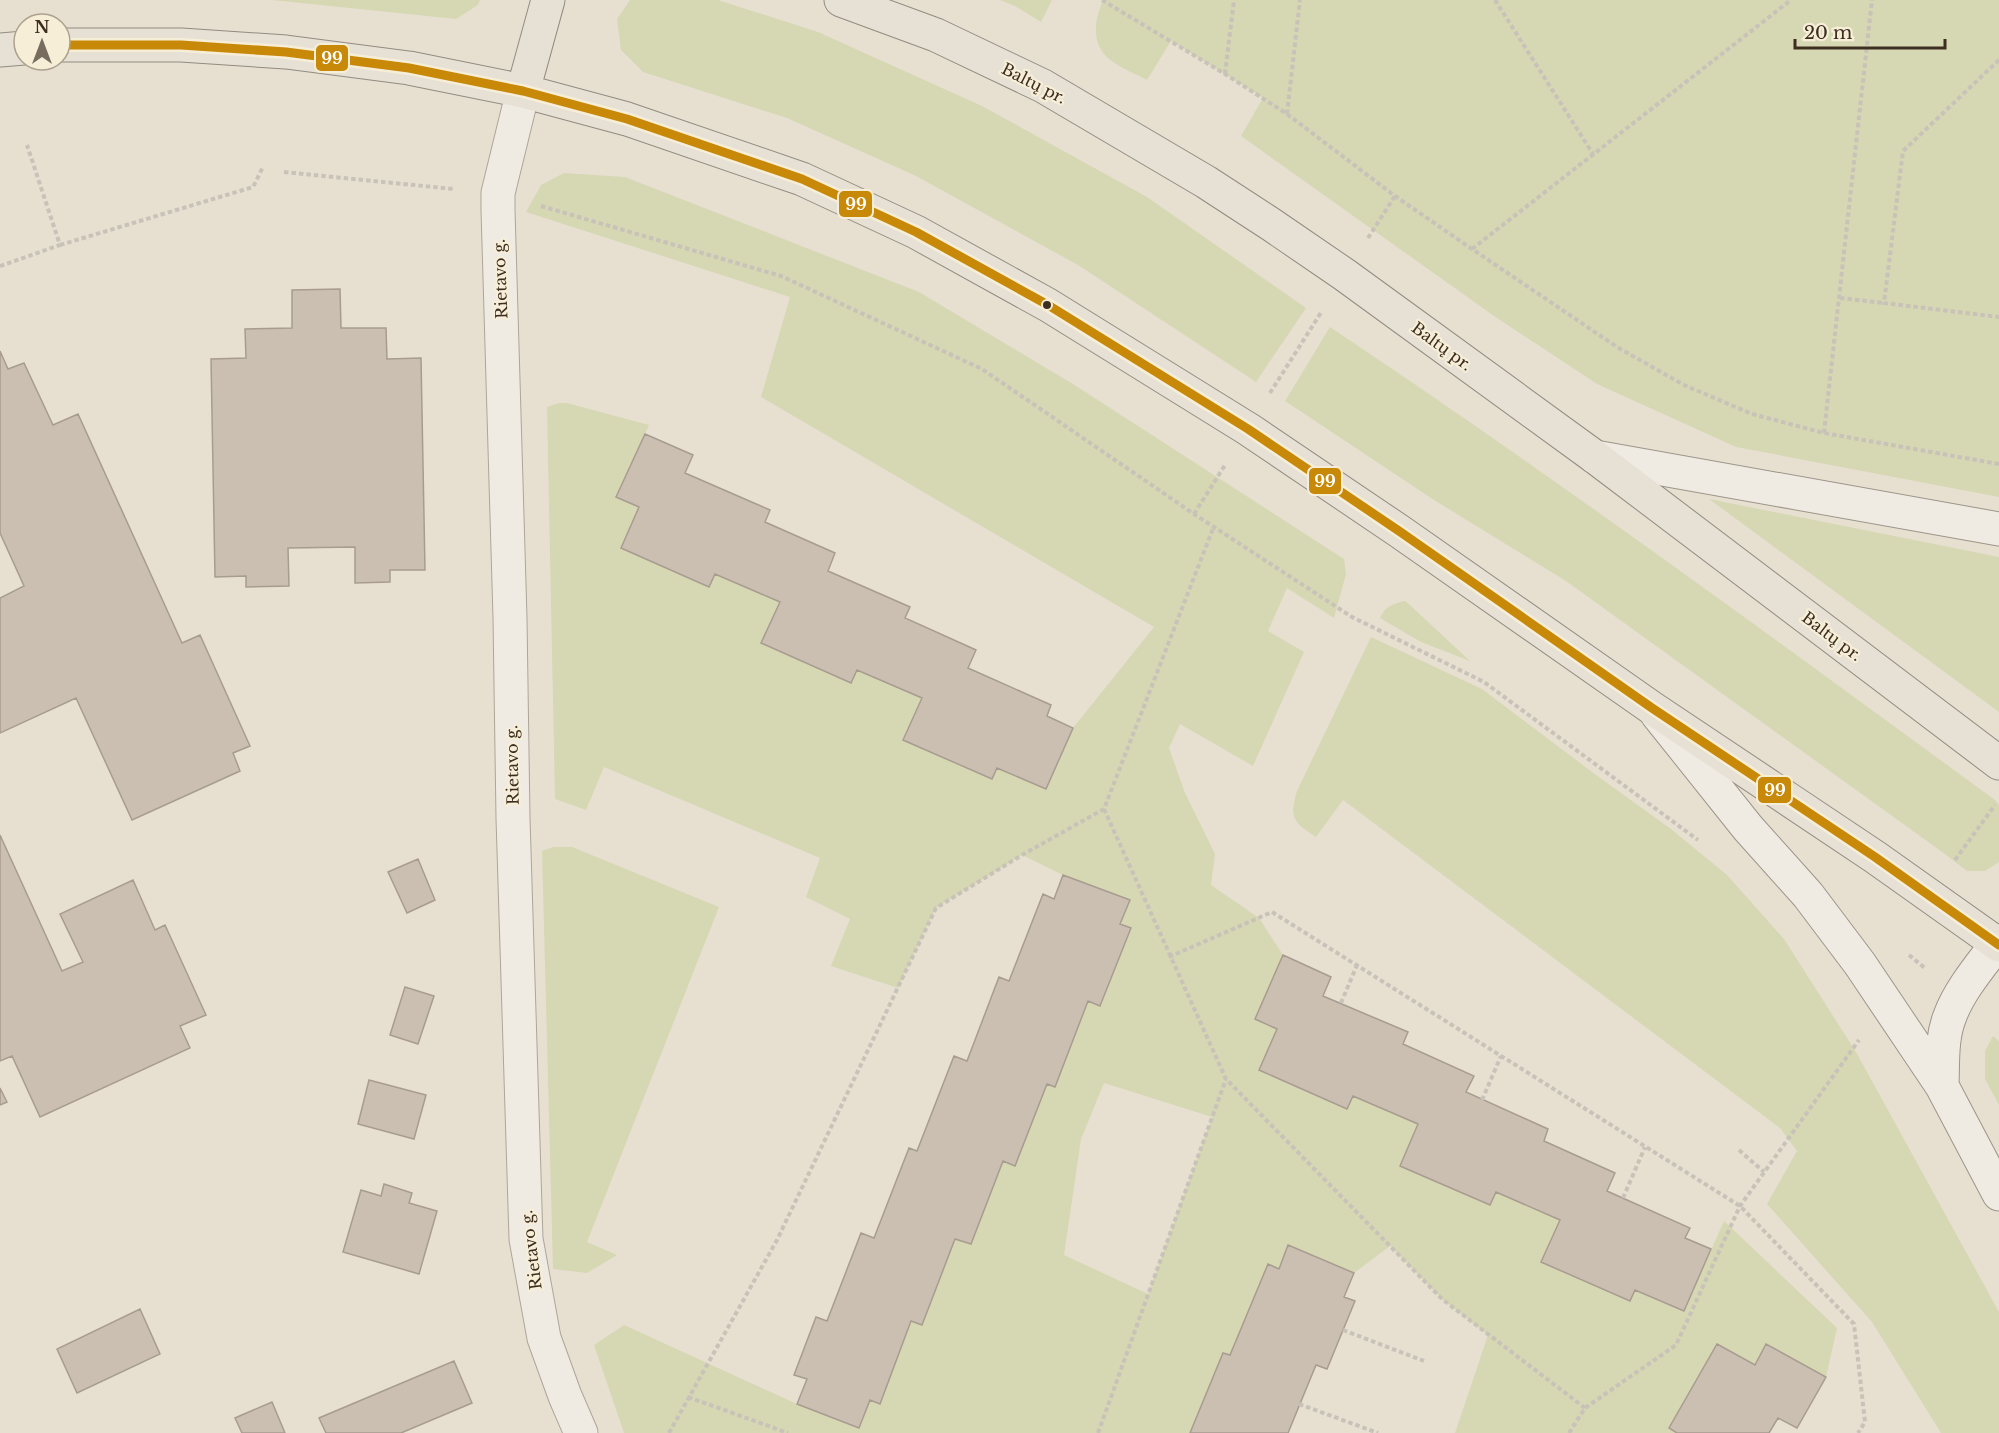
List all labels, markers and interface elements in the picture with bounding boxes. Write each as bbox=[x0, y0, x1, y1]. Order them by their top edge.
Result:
north arrow bbox=[12, 12, 72, 72]
scale bar bbox=[1795, 12, 1945, 50]
text: N bbox=[34, 17, 50, 37]
text: 20 m bbox=[1804, 22, 1852, 44]
line badge: 99 bbox=[315, 44, 349, 72]
text: 99 bbox=[321, 48, 343, 68]
street label: Baltų pr. bbox=[998, 58, 1070, 108]
line badge: 99 bbox=[838, 190, 873, 218]
text: 99 bbox=[845, 194, 867, 214]
street label: Rietavo g. bbox=[489, 239, 511, 319]
unlabelled marker bbox=[1041, 299, 1053, 311]
street label: Baltų pr. bbox=[1408, 317, 1476, 375]
line badge: 99 bbox=[1308, 467, 1342, 495]
text: 99 bbox=[1314, 471, 1336, 491]
street label: Baltų pr. bbox=[1798, 607, 1866, 665]
street label: Rietavo g. bbox=[501, 725, 523, 805]
line badge: 99 bbox=[1757, 776, 1792, 804]
text: 99 bbox=[1764, 780, 1786, 800]
street label: Rietavo g. bbox=[516, 1209, 546, 1291]

